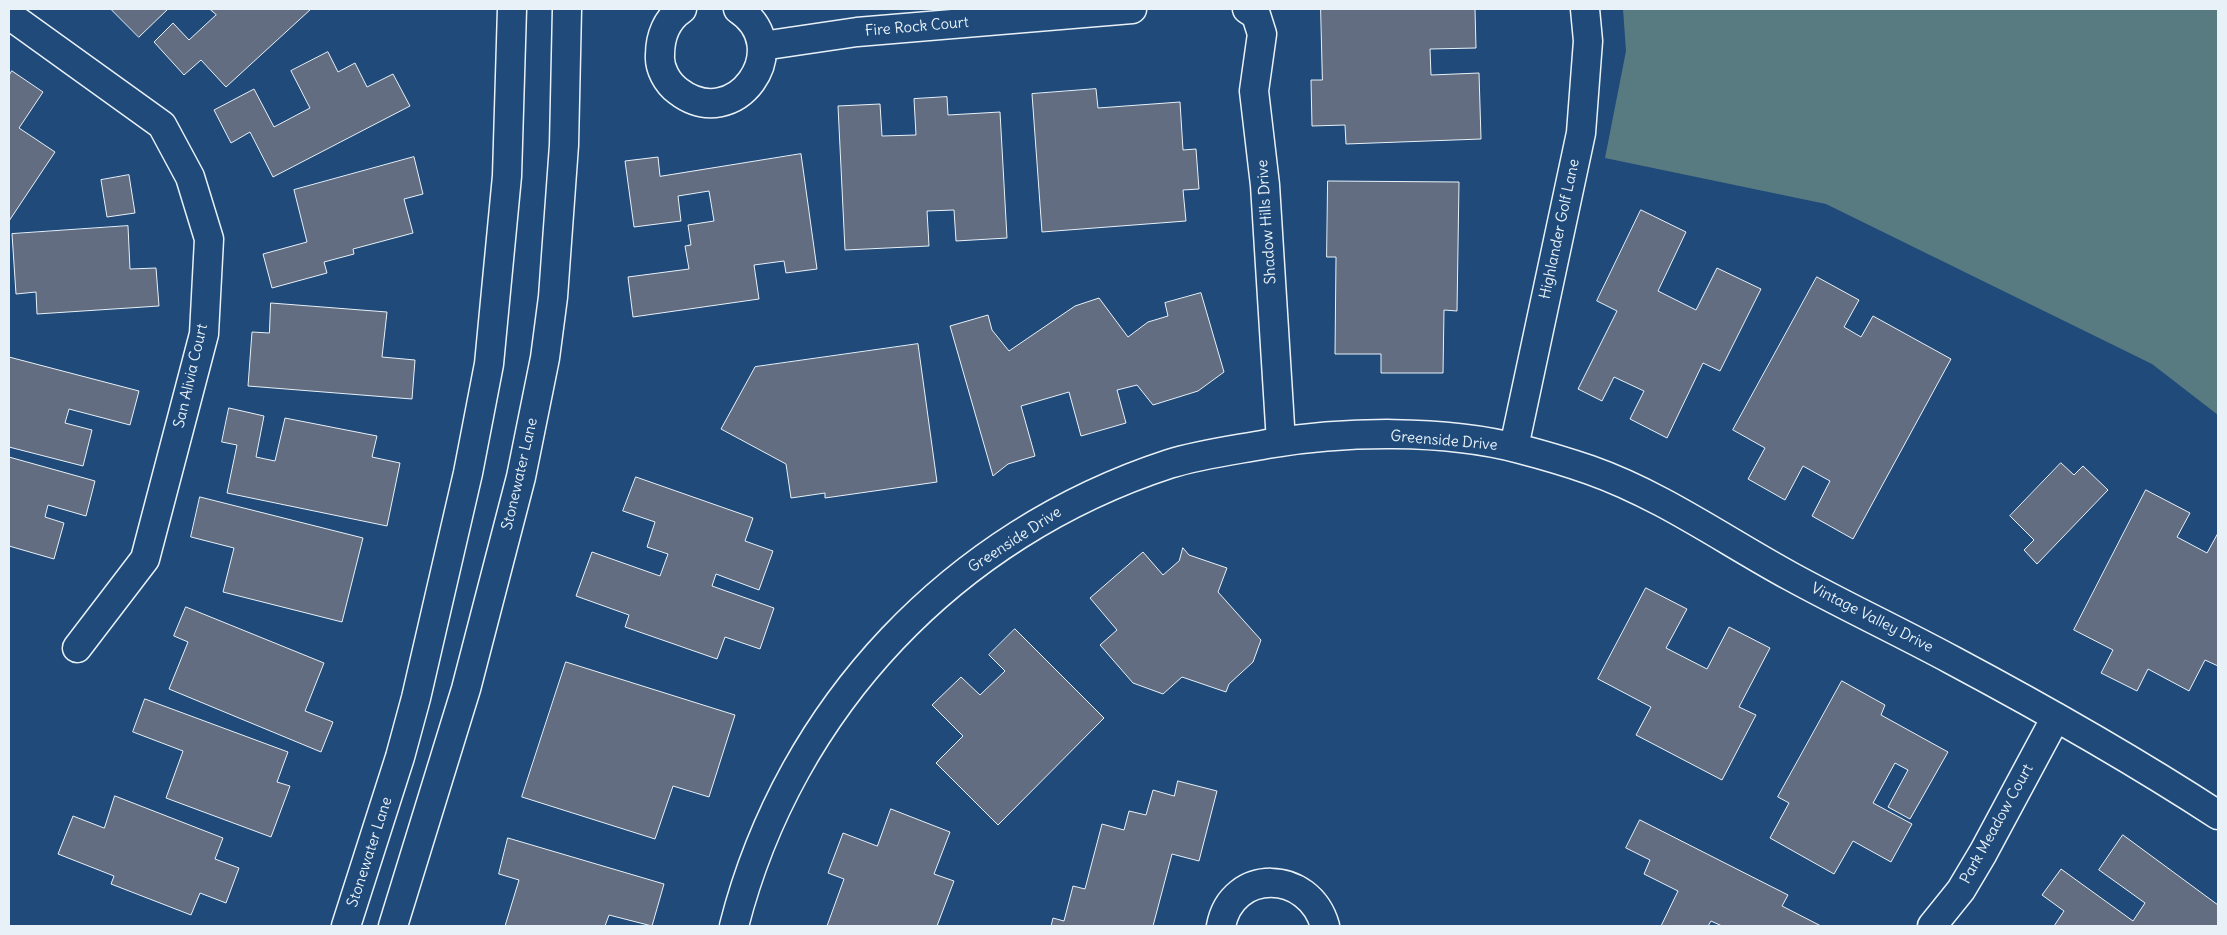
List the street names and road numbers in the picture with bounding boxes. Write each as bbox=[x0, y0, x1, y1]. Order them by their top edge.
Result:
street label: Fire Rock Court bbox=[864, 14, 970, 40]
street label: Highlander Golf Lane bbox=[1536, 157, 1584, 301]
street label: Shadow Hills Drive bbox=[1254, 159, 1280, 285]
street label: San Alivia Court bbox=[170, 322, 212, 430]
street label: Stonewater Lane bbox=[498, 416, 542, 532]
street label: Greenside Drive bbox=[1390, 427, 1498, 455]
street label: Greenside Drive bbox=[965, 503, 1065, 577]
street label: Vintage Valley Drive bbox=[1808, 579, 1936, 657]
street label: Park Meadow Court bbox=[1957, 761, 2037, 887]
street label: Stonewater Lane bbox=[344, 795, 396, 909]

